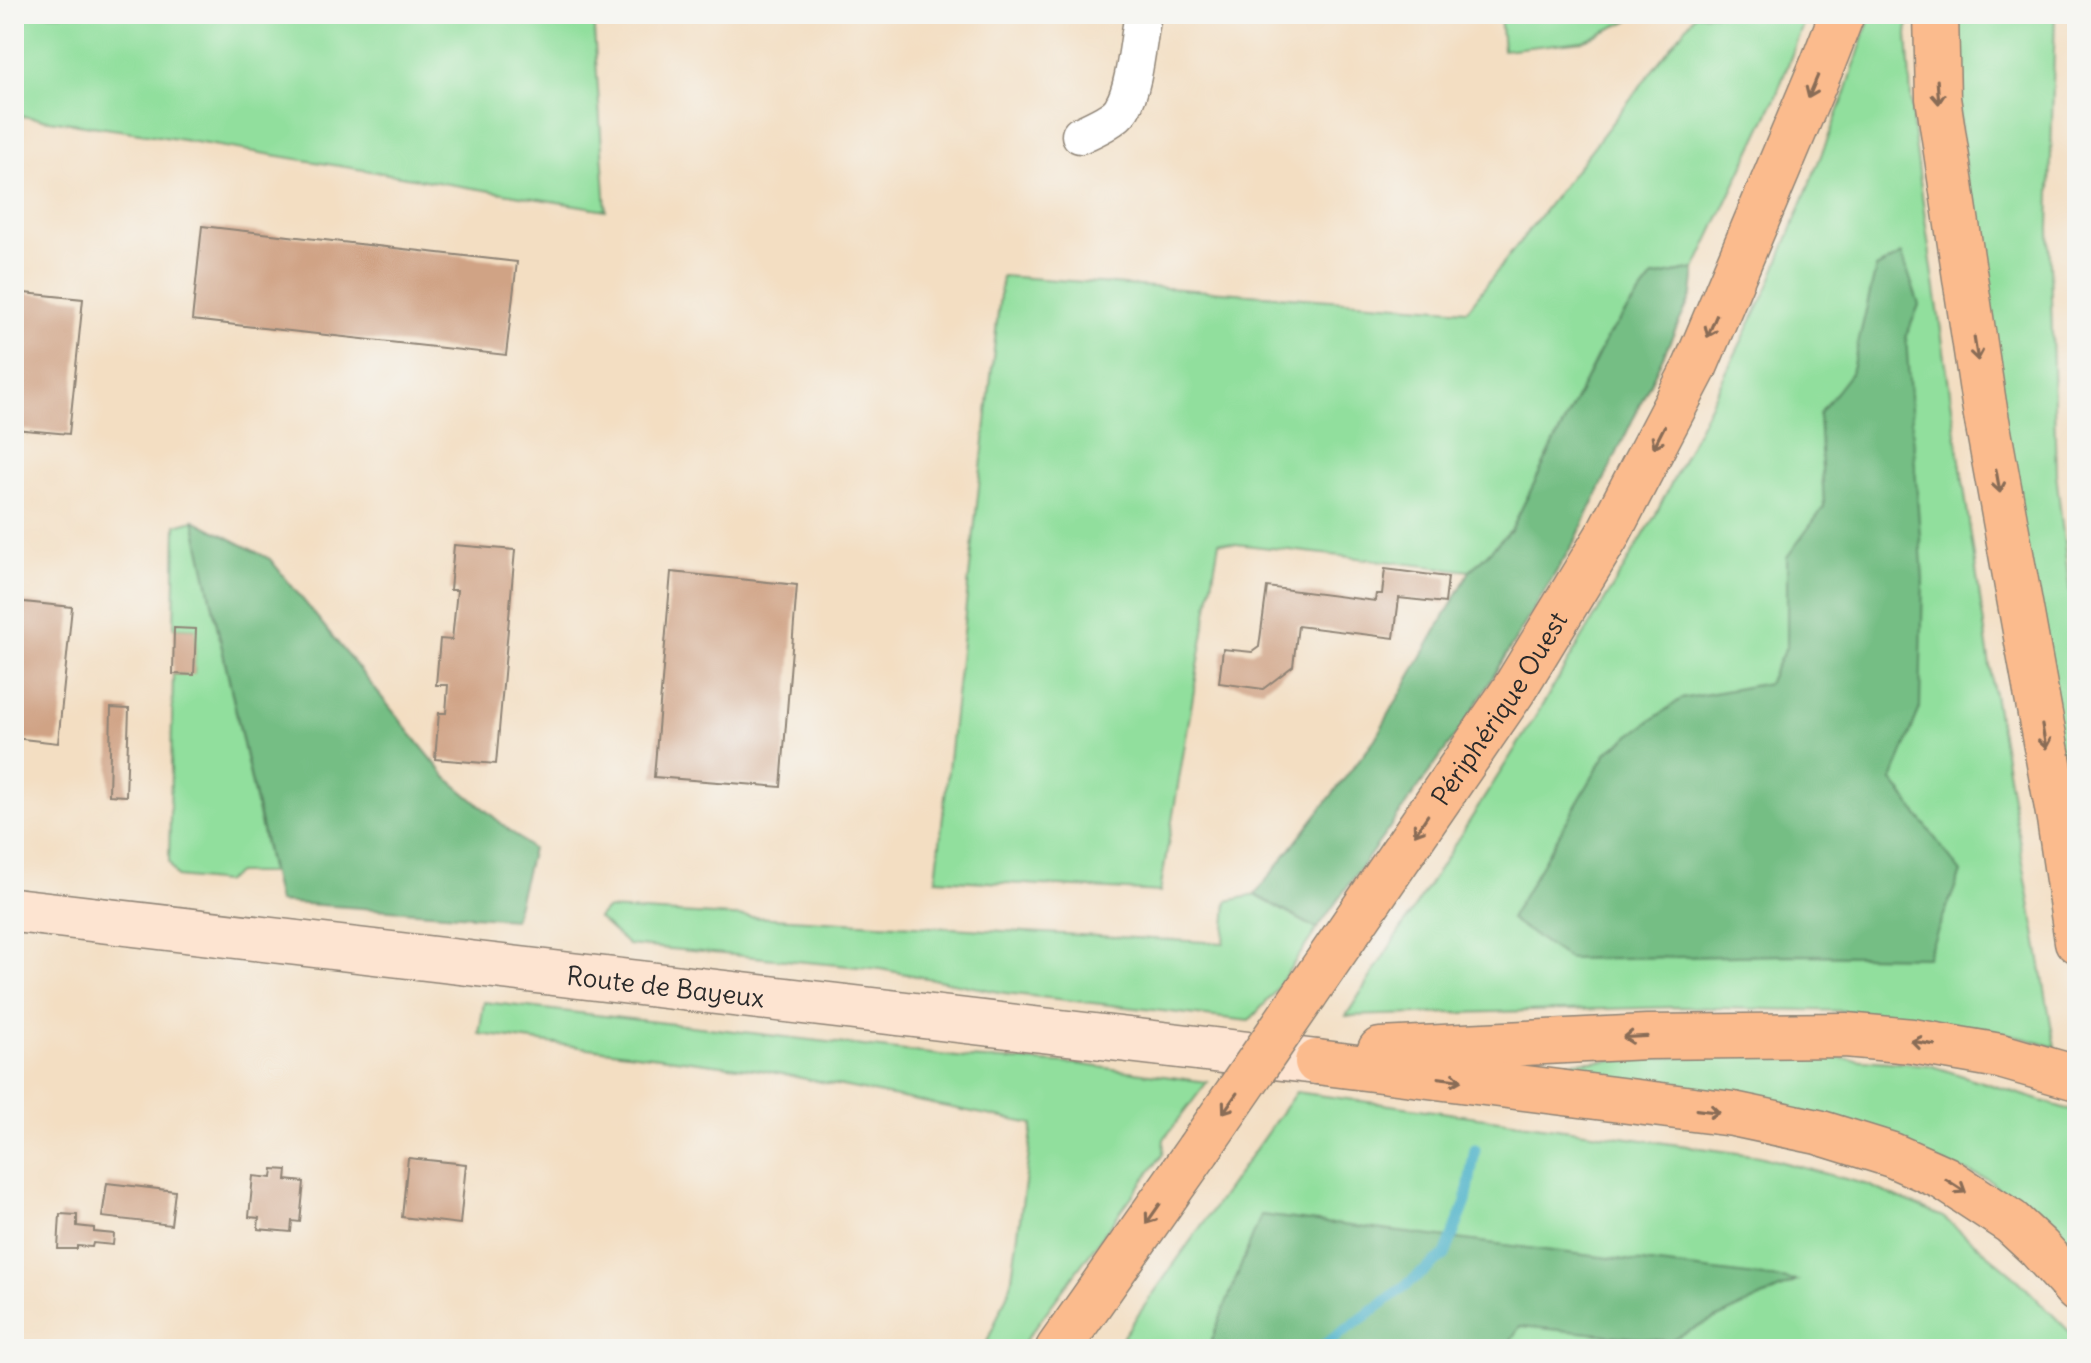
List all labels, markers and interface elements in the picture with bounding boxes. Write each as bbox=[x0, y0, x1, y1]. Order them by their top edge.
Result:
one-way arrow bbox=[1805, 74, 1820, 99]
one-way arrow bbox=[1931, 78, 1946, 105]
one-way arrow bbox=[1704, 313, 1719, 338]
one-way arrow bbox=[1969, 336, 1984, 361]
one-way arrow bbox=[1650, 424, 1666, 448]
one-way arrow bbox=[1992, 467, 2007, 493]
street label: Périphérique Ouest bbox=[1423, 605, 1574, 811]
one-way arrow bbox=[2038, 723, 2053, 749]
one-way arrow bbox=[1413, 814, 1429, 836]
street label: Route de Bayeux bbox=[565, 958, 766, 1014]
one-way arrow bbox=[1622, 1030, 1649, 1045]
one-way arrow bbox=[1911, 1035, 1936, 1050]
one-way arrow bbox=[1437, 1072, 1462, 1087]
one-way arrow bbox=[1222, 1092, 1238, 1114]
one-way arrow bbox=[1695, 1104, 1720, 1119]
one-way arrow bbox=[1944, 1178, 1966, 1194]
one-way arrow bbox=[1145, 1202, 1161, 1224]

